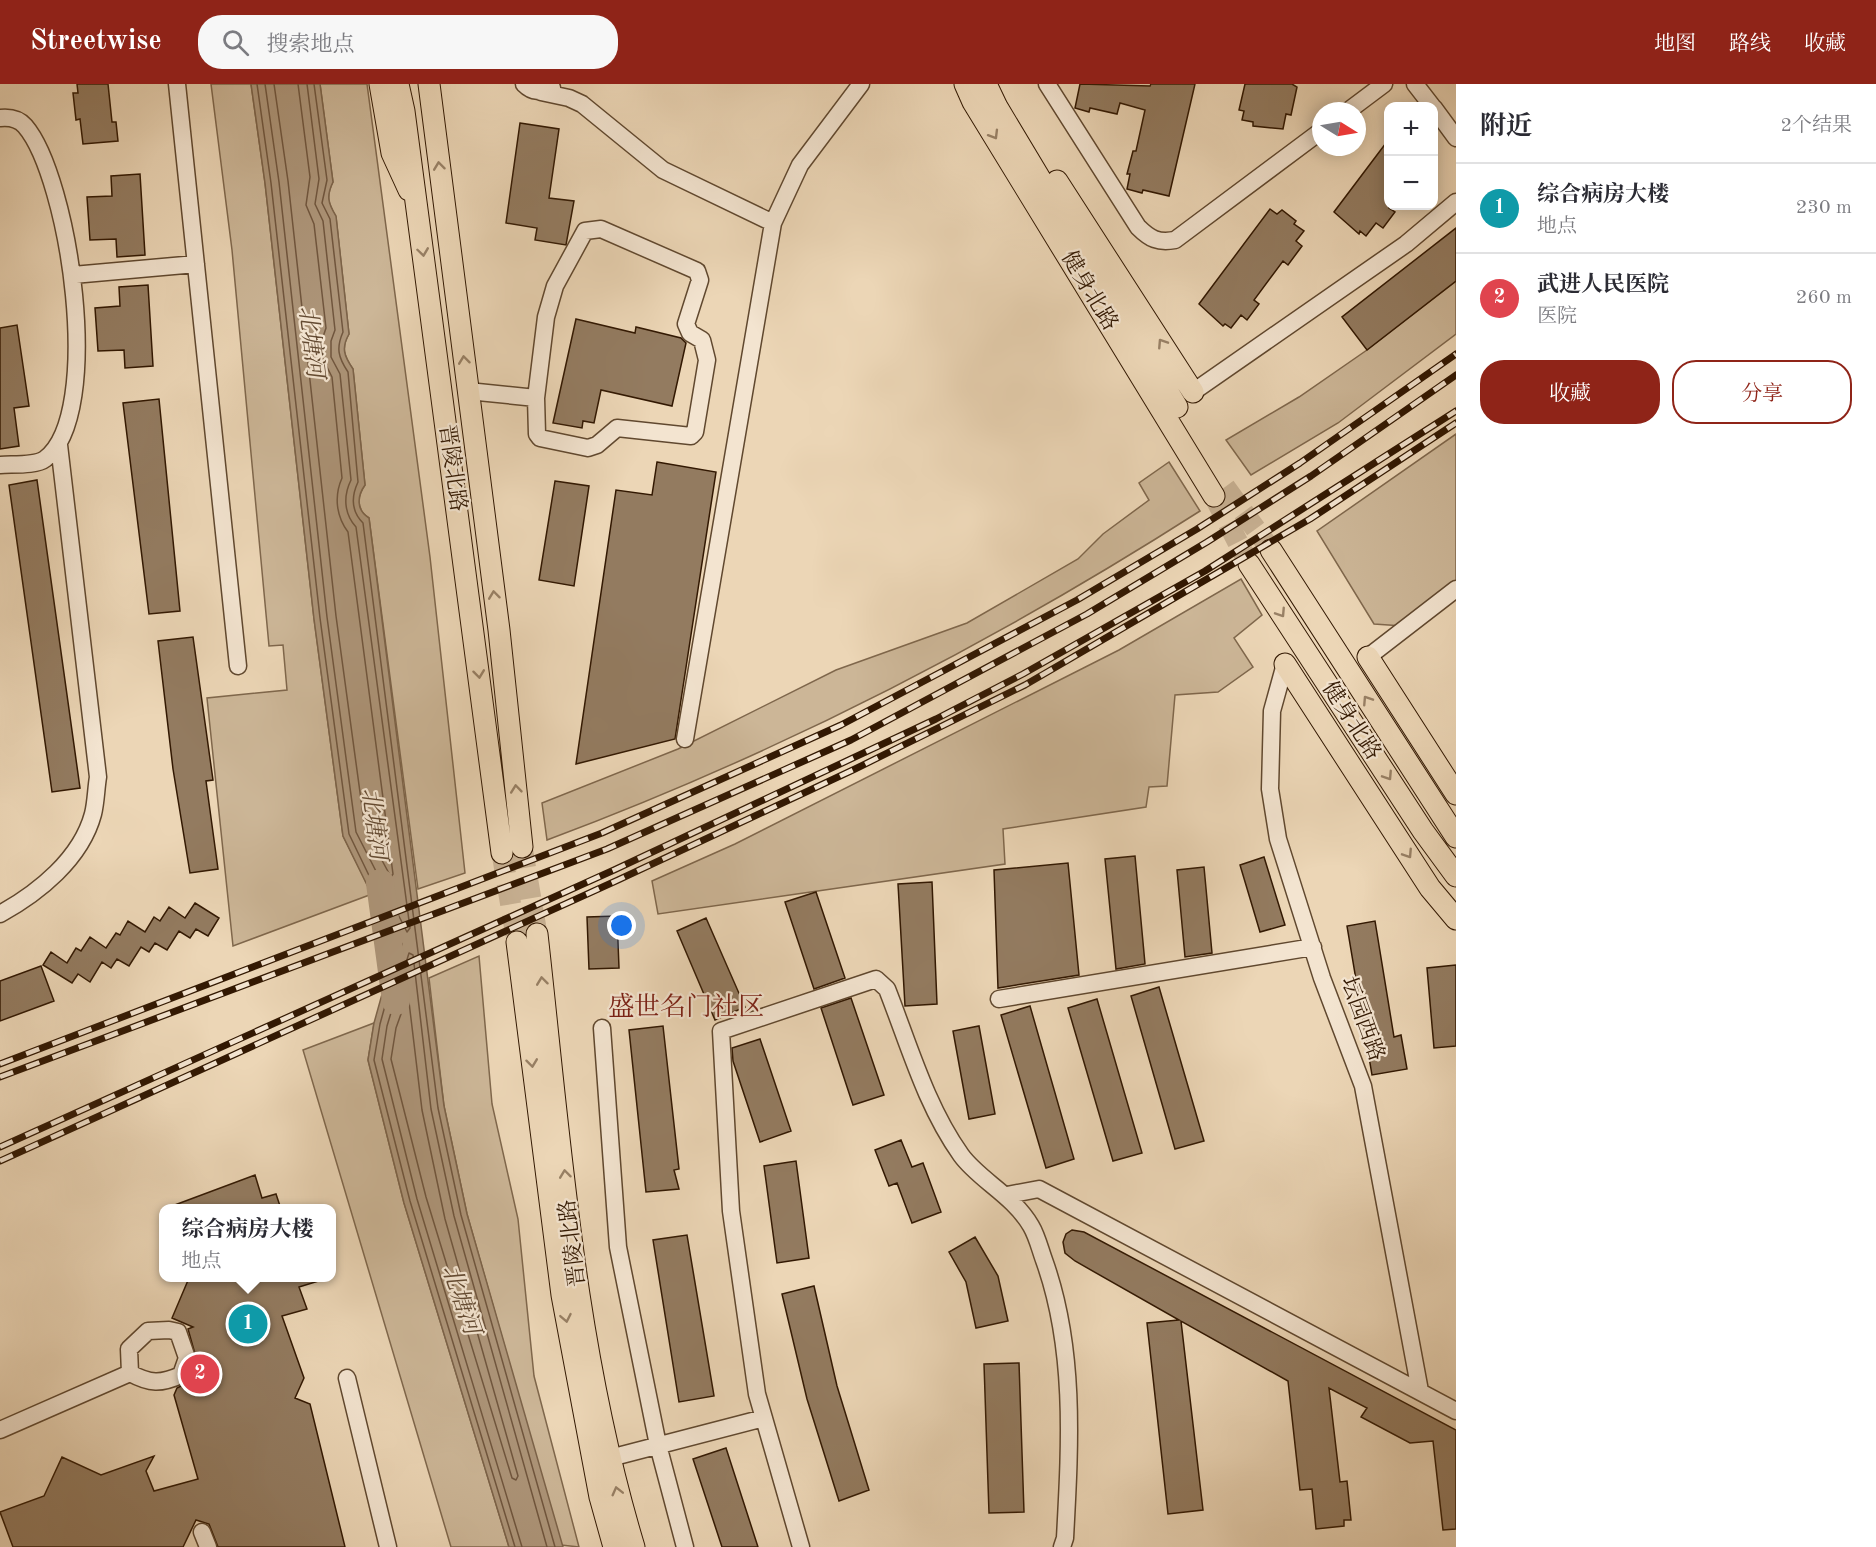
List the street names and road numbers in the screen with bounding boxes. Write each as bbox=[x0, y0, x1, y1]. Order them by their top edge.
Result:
street label: 健身北路 bbox=[1057, 247, 1123, 334]
street label: 晋陵北路 bbox=[435, 423, 471, 513]
street label: 健身北路 bbox=[1318, 677, 1386, 764]
street label: 坛园西路 bbox=[1337, 973, 1389, 1064]
street label: 晋陵北路 bbox=[555, 1198, 589, 1288]

